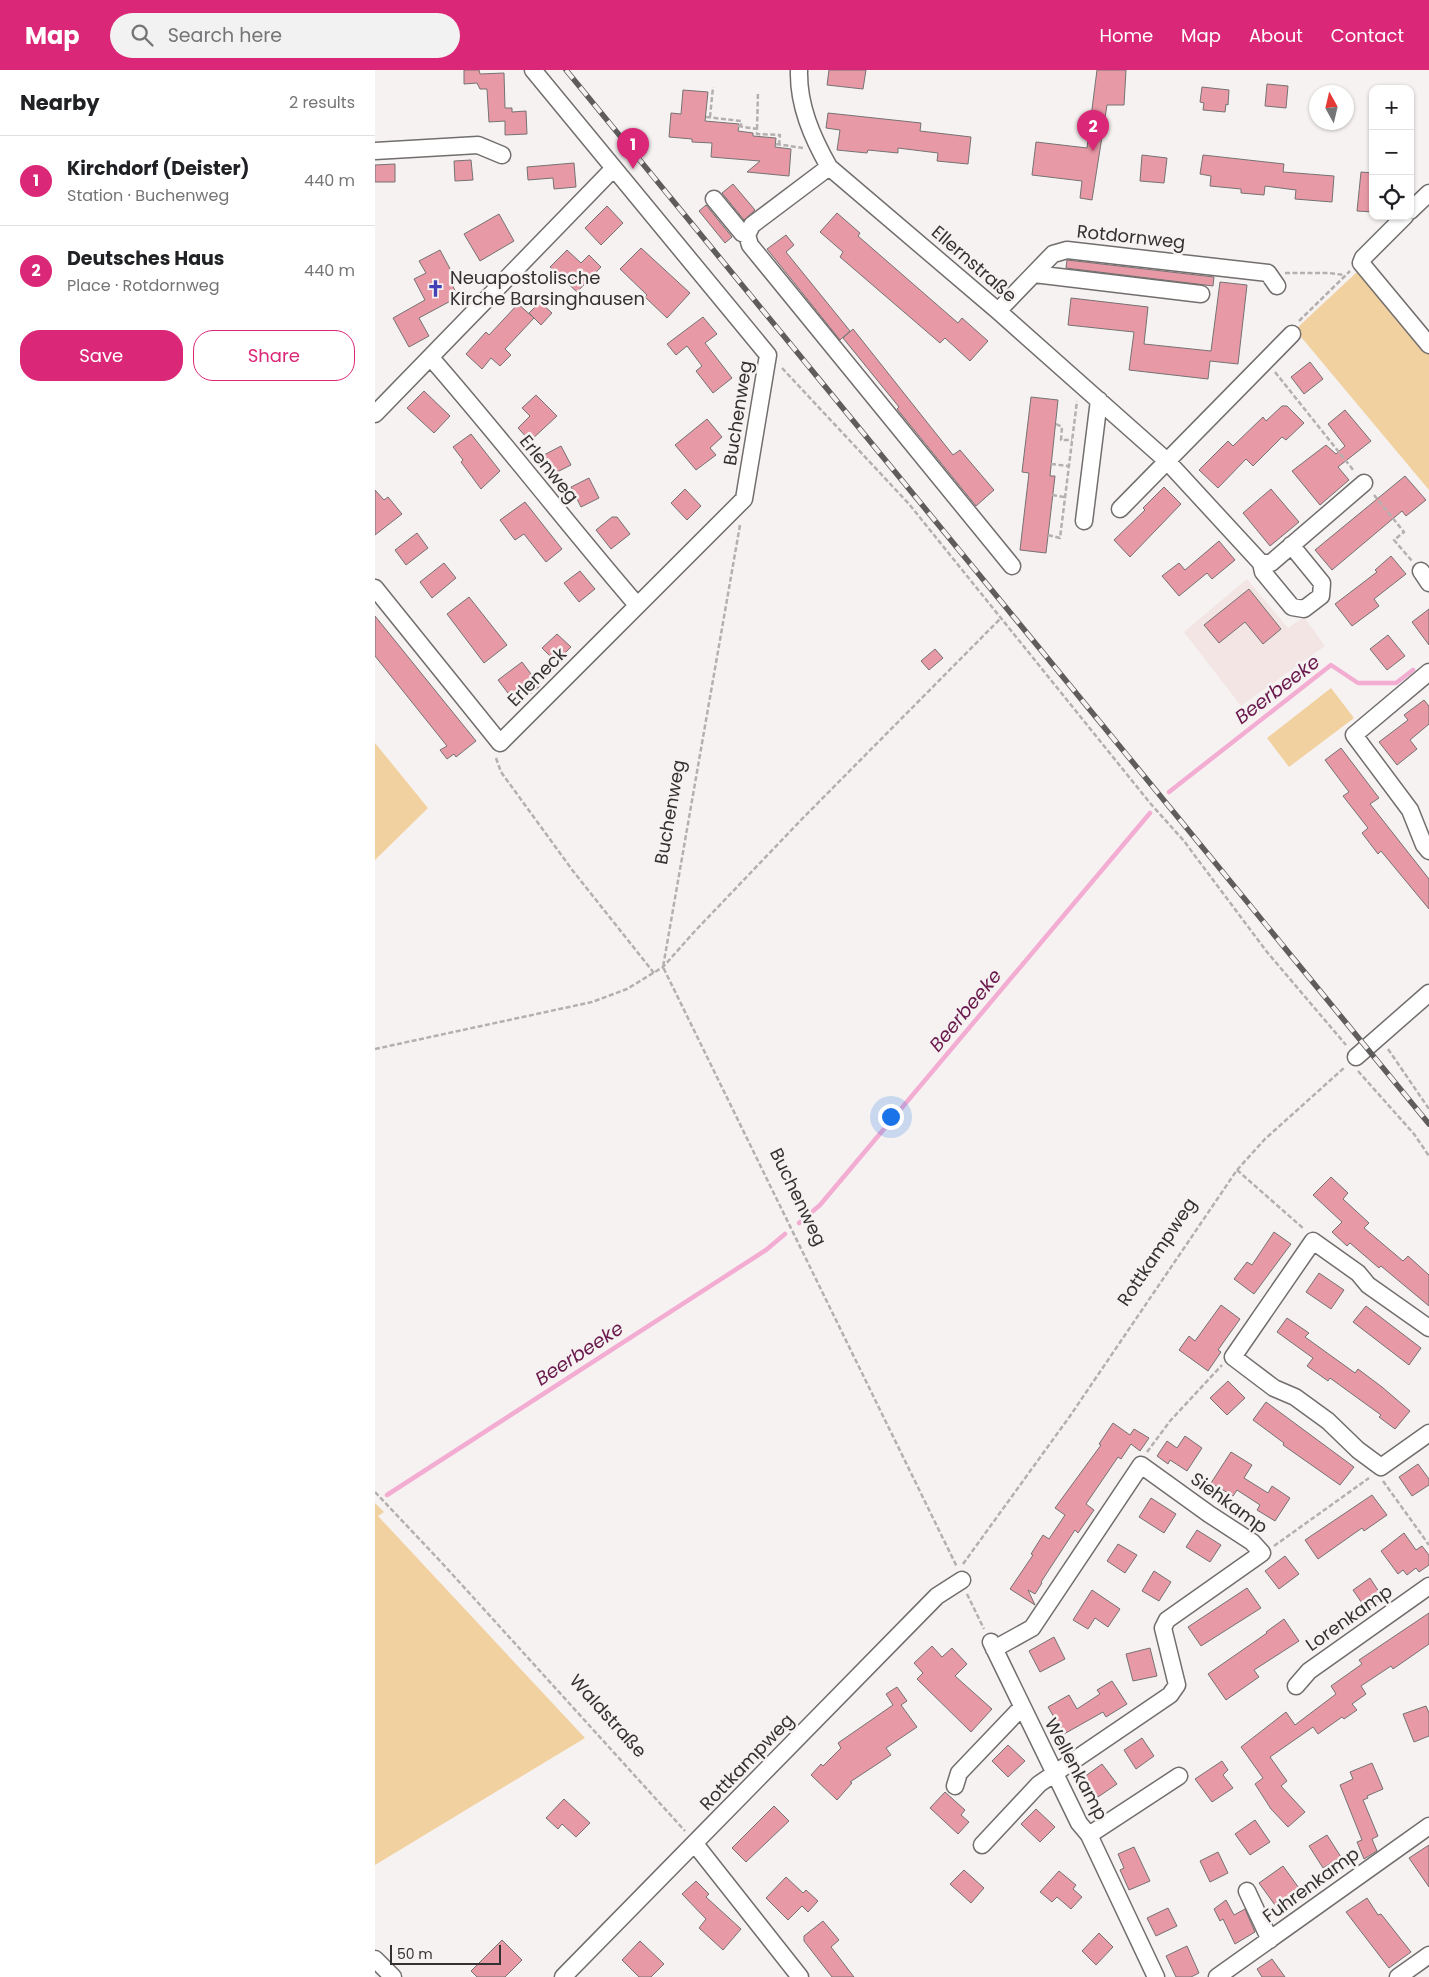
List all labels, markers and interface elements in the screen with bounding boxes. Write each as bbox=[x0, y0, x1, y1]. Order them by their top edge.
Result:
search box bbox=[110, 13, 460, 58]
text: Map bbox=[25, 19, 80, 52]
icon: search bbox=[128, 21, 156, 49]
text: Search here bbox=[168, 22, 282, 49]
text: Home bbox=[1099, 23, 1153, 48]
text: Map bbox=[1181, 23, 1221, 48]
text: About bbox=[1249, 23, 1303, 48]
text: Contact bbox=[1331, 23, 1404, 48]
north arrow bbox=[1309, 85, 1354, 130]
map controls bbox=[1369, 85, 1414, 220]
button: + bbox=[1369, 85, 1414, 130]
text: Nearby bbox=[20, 88, 100, 117]
text: 2 results bbox=[289, 91, 355, 114]
pin: 2 bbox=[1077, 110, 1109, 151]
pin: 1 bbox=[617, 128, 649, 169]
button: − bbox=[1369, 130, 1414, 175]
text: Kirchdorf (Deister) bbox=[67, 155, 250, 182]
text: 1 bbox=[33, 169, 39, 192]
text: 440 m bbox=[304, 169, 355, 192]
button: locate bbox=[1369, 175, 1414, 220]
text: Station · Buchenweg bbox=[67, 184, 229, 207]
street label: Rotdornweg bbox=[1076, 218, 1187, 255]
street label: Ellernstraße bbox=[926, 220, 1022, 308]
text: Deutsches Haus bbox=[67, 245, 224, 272]
text: 2 bbox=[31, 259, 41, 282]
text: 440 m bbox=[304, 259, 355, 282]
place label: Neuapostolische Kirche Barsinghausen bbox=[450, 265, 645, 311]
text: Place · Rotdornweg bbox=[67, 274, 220, 297]
church icon: Neuapostolische Kirche Barsinghausen bbox=[426, 278, 446, 298]
button: Save bbox=[20, 330, 183, 381]
button: Share bbox=[193, 330, 355, 381]
street label: Buchenweg bbox=[717, 359, 758, 467]
street label: Erlenweg bbox=[514, 429, 585, 508]
street label: Erleneck bbox=[501, 641, 572, 712]
water label: Beerbeeke bbox=[1229, 648, 1326, 730]
street label: Buchenweg bbox=[648, 758, 691, 866]
water label: Beerbeeke bbox=[923, 963, 1008, 1057]
your location bbox=[878, 1104, 904, 1130]
street label: Buchenweg bbox=[764, 1144, 833, 1250]
street label: Rottkampweg bbox=[1111, 1193, 1202, 1311]
water label: Beerbeeke bbox=[530, 1315, 629, 1392]
street label: Siehkamp bbox=[1186, 1466, 1273, 1539]
street label: Lorenkamp bbox=[1300, 1578, 1397, 1657]
street label: Waldstraße bbox=[564, 1668, 653, 1763]
street label: Rottkampweg bbox=[694, 1708, 799, 1816]
street label: Wellenkamp bbox=[1039, 1713, 1114, 1824]
street label: Fuhrenkamp bbox=[1257, 1841, 1364, 1928]
scale bar bbox=[390, 1942, 501, 1965]
text: 50 m bbox=[397, 1944, 433, 1964]

